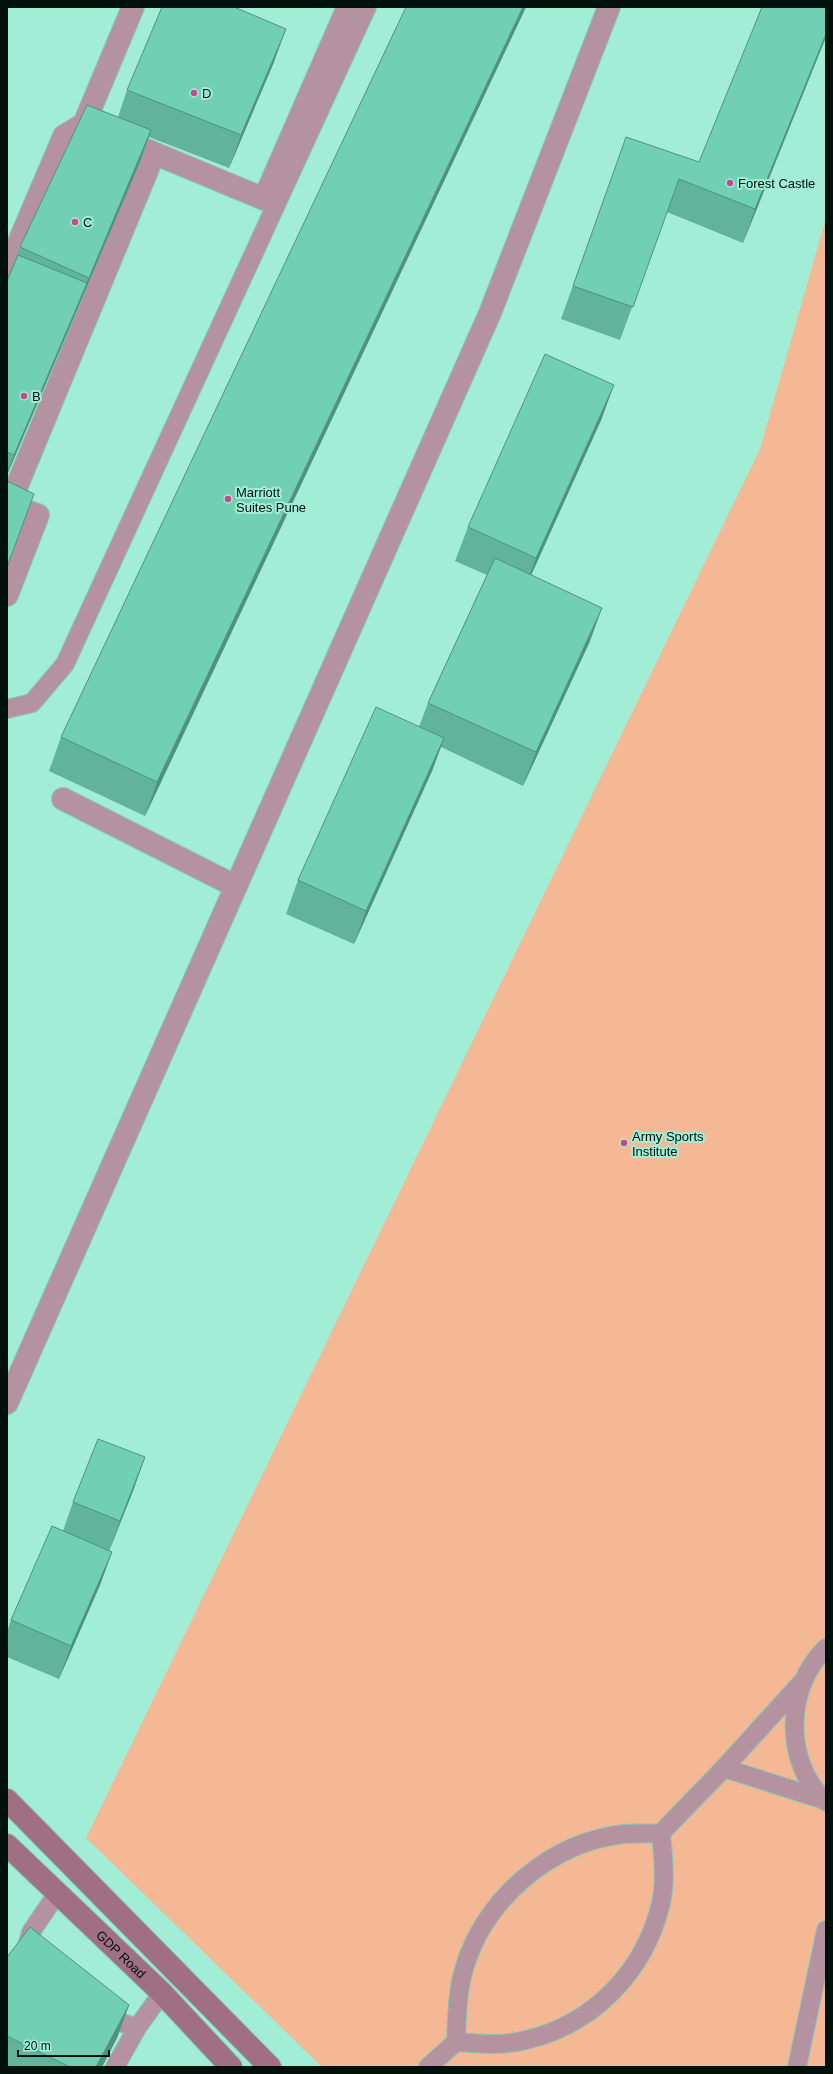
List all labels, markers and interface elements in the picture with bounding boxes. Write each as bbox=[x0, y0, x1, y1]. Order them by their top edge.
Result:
place label: D bbox=[202, 86, 211, 101]
marker: D bbox=[189, 88, 199, 98]
place label: Forest Castle bbox=[738, 176, 815, 191]
marker: Forest Castle bbox=[725, 178, 735, 188]
place label: C bbox=[83, 215, 92, 230]
marker: C bbox=[70, 217, 80, 227]
place label: B bbox=[32, 389, 41, 404]
marker: B bbox=[19, 391, 29, 401]
place label: Marriott Suites Pune bbox=[236, 485, 306, 515]
marker: Marriott Suites Pune bbox=[223, 494, 233, 504]
place label: Army Sports Institute bbox=[632, 1129, 704, 1159]
marker: Army Sports Institute bbox=[619, 1138, 629, 1148]
street label: GDP Road bbox=[93, 1927, 149, 1981]
scale bar bbox=[18, 2032, 109, 2058]
text: 20 m bbox=[24, 2039, 51, 2053]

